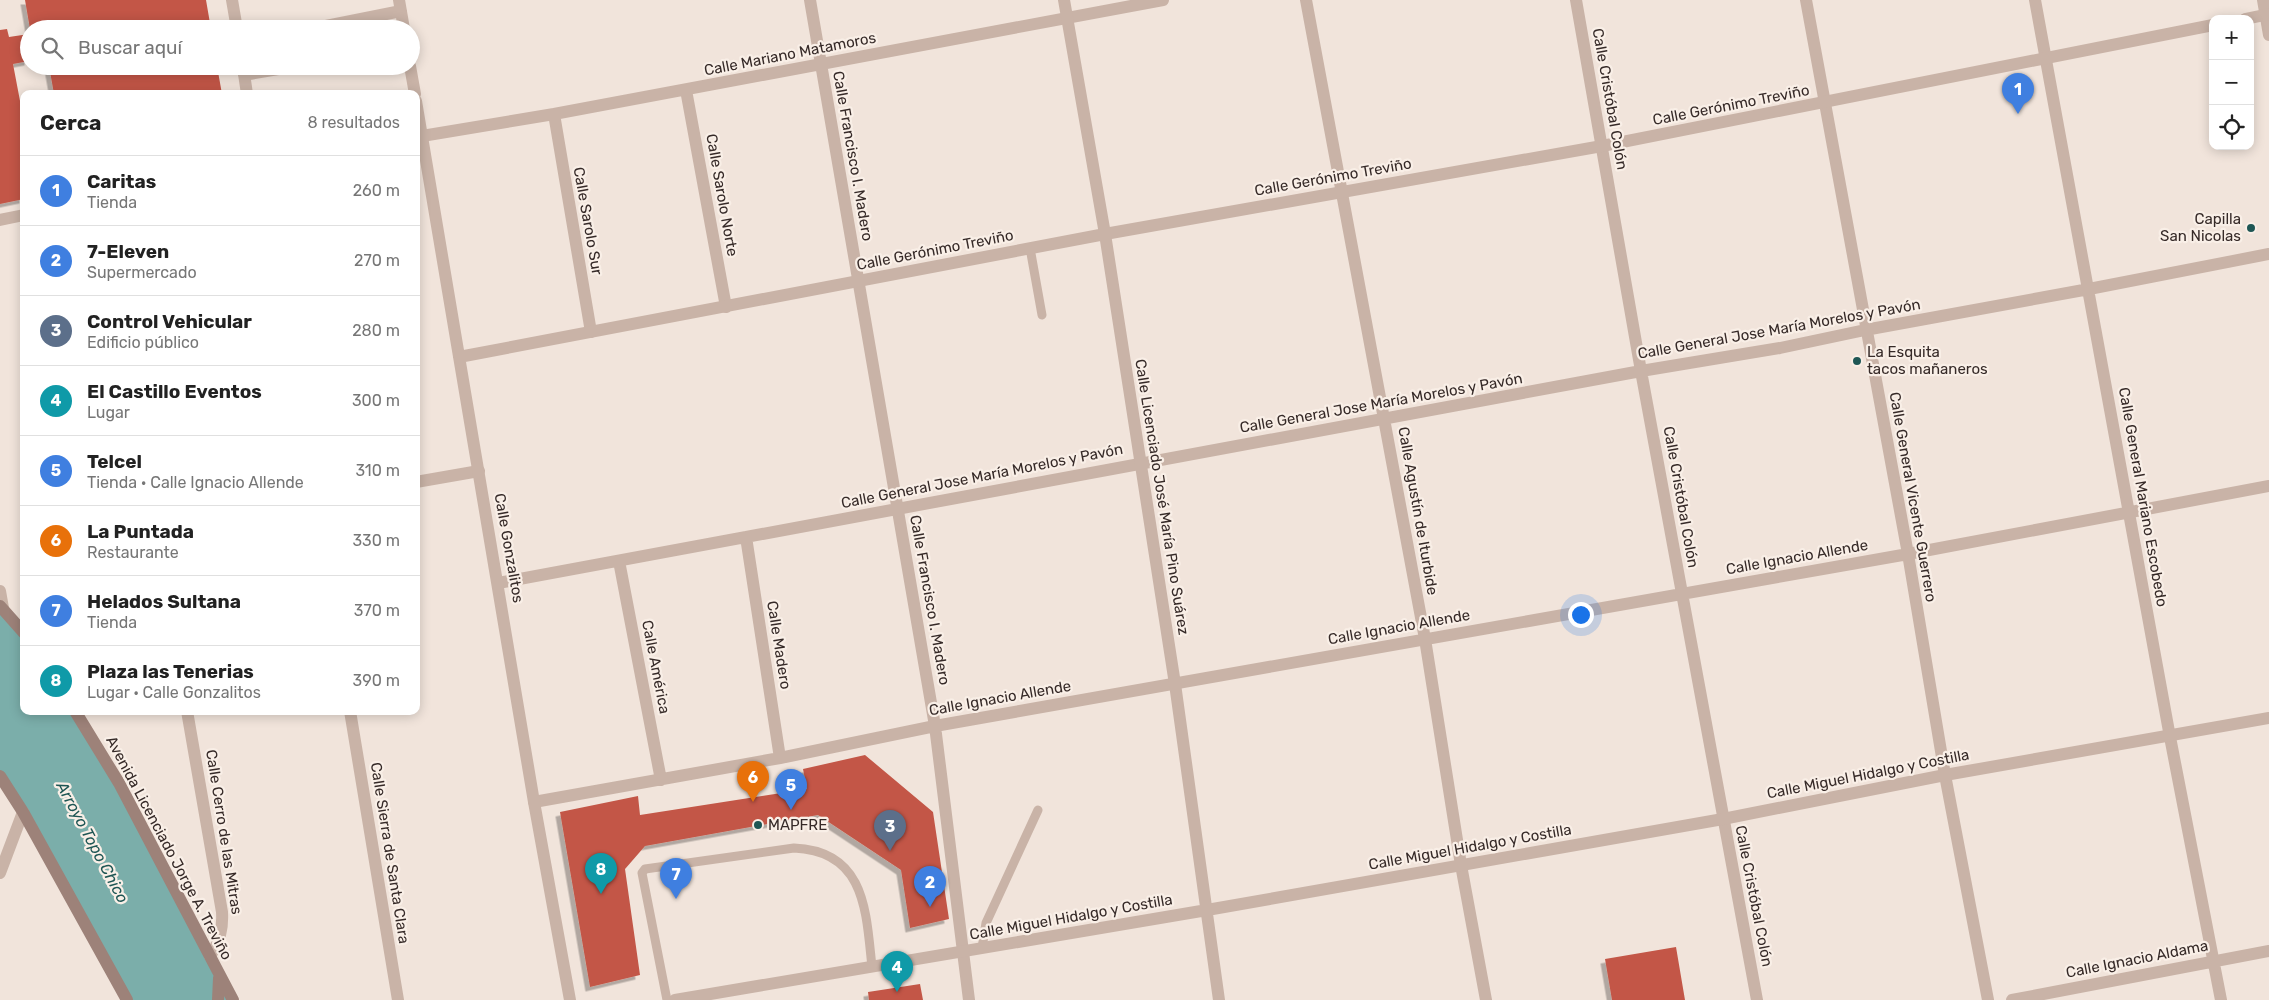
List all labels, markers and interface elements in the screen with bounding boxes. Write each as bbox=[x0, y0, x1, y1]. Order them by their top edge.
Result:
map controls bbox=[2209, 15, 2254, 150]
button: + bbox=[2209, 15, 2254, 60]
search box bbox=[20, 20, 420, 75]
street label: Calle Cristóbal Colón bbox=[1589, 27, 1631, 171]
street label: Calle Mariano Matamoros bbox=[702, 28, 878, 80]
icon: search bbox=[38, 34, 66, 62]
text: Buscar aquí bbox=[78, 36, 182, 59]
button: − bbox=[2209, 60, 2254, 105]
street label: Calle Francisco I. Madero bbox=[829, 70, 877, 242]
pin: 1 bbox=[2002, 73, 2034, 114]
street label: Calle Gerónimo Treviño bbox=[1651, 81, 1811, 129]
button: locate bbox=[2209, 105, 2254, 150]
text: Cerca bbox=[40, 110, 101, 135]
text: 8 resultados bbox=[307, 113, 400, 132]
street label: Calle Sarolo Norte bbox=[702, 132, 742, 258]
street label: Calle Gerónimo Treviño bbox=[1253, 154, 1413, 200]
street label: Calle Sarolo Sur bbox=[570, 166, 606, 277]
text: Caritas bbox=[87, 170, 156, 193]
text: 1 bbox=[52, 181, 60, 200]
text: 260 m bbox=[353, 181, 400, 200]
text: Tienda bbox=[87, 193, 137, 212]
place label: Capilla San Nicolas bbox=[2160, 210, 2241, 245]
marker: Capilla San Nicolas bbox=[2245, 222, 2257, 234]
street label: Calle Gerónimo Treviño bbox=[855, 226, 1015, 274]
text: 7-Eleven bbox=[87, 240, 169, 263]
text: 2 bbox=[51, 251, 61, 270]
text: 270 m bbox=[354, 251, 400, 270]
text: Supermercado bbox=[87, 263, 197, 282]
street label: Calle General Jose María Morelos y Pavón bbox=[1636, 295, 1922, 363]
text: Control Vehicular bbox=[87, 310, 252, 333]
text: 3 bbox=[51, 321, 61, 340]
text: 280 m bbox=[352, 321, 400, 340]
text: Edificio público bbox=[87, 333, 199, 352]
place label: La Esquita tacos mañaneros bbox=[1867, 343, 1988, 378]
marker: La Esquita tacos mañaneros bbox=[1851, 355, 1863, 367]
street label: Calle Licenciado José María Pino Suárez bbox=[1131, 358, 1193, 637]
street label: Calle General Jose María Morelos y Pavón bbox=[1238, 369, 1524, 437]
text: El Castillo Eventos bbox=[87, 380, 262, 403]
street label: Calle General Mariano Escobedo bbox=[2115, 386, 2171, 608]
text: 4 bbox=[51, 391, 61, 410]
text: 300 m bbox=[352, 391, 400, 410]
street label: Calle General Vicente Guerrero bbox=[1886, 391, 1940, 603]
text: Lugar bbox=[87, 403, 130, 422]
street label: Calle Agustín de Iturbide bbox=[1394, 425, 1442, 597]
street label: Calle Cristóbal Colón bbox=[1660, 425, 1702, 569]
street label: Calle General Jose María Morelos y Pavón bbox=[840, 440, 1124, 512]
text: Telcel bbox=[87, 450, 142, 473]
text: 5 bbox=[51, 461, 61, 480]
text: 310 m bbox=[356, 461, 400, 480]
text: Tienda · Calle Ignacio Allende bbox=[87, 473, 304, 492]
street label: Calle Gonzalitos bbox=[491, 492, 528, 604]
street label: Calle Francisco I. Madero bbox=[906, 514, 954, 686]
text: La Puntada bbox=[87, 520, 194, 543]
text: 6 bbox=[51, 531, 61, 550]
text: 330 m bbox=[352, 531, 400, 550]
street label: Calle Ignacio Allende bbox=[1725, 536, 1869, 578]
text: Restaurante bbox=[87, 543, 179, 562]
text: Helados Sultana bbox=[87, 590, 241, 613]
street label: Calle Madero bbox=[763, 599, 795, 691]
text: 7 bbox=[51, 601, 61, 620]
text: 370 m bbox=[354, 601, 400, 620]
your location bbox=[1568, 602, 1594, 628]
street label: Calle Ignacio Allende bbox=[1327, 606, 1471, 648]
text: Tienda bbox=[87, 613, 137, 632]
street label: Calle América bbox=[638, 619, 674, 715]
text: Plaza las Tenerias bbox=[87, 660, 254, 683]
text: 8 bbox=[51, 671, 61, 690]
text: 390 m bbox=[353, 671, 400, 690]
street label: Calle Ignacio Allende bbox=[928, 677, 1072, 719]
text: Lugar · Calle Gonzalitos bbox=[87, 683, 261, 702]
street label: Avenida Licenciado Jorge A. Treviño bbox=[102, 733, 236, 963]
street label: Calle Miguel Hidalgo y Costilla bbox=[1765, 746, 1971, 802]
street label: Calle Cerro de las Mitras bbox=[202, 748, 246, 916]
street label: Calle Sierra de Santa Clara bbox=[367, 761, 413, 945]
pin: 6 bbox=[737, 761, 769, 802]
pin: 5 bbox=[775, 769, 807, 810]
water label: Arroyo Topo Chico bbox=[52, 777, 133, 906]
pin: 3 bbox=[874, 810, 906, 851]
place label: MAPFRE bbox=[768, 816, 827, 834]
marker: MAPFRE bbox=[752, 819, 764, 831]
street label: Calle Miguel Hidalgo y Costilla bbox=[1367, 820, 1573, 874]
street label: Calle Cristóbal Colón bbox=[1731, 824, 1777, 968]
pin: 8 bbox=[585, 853, 617, 894]
pin: 7 bbox=[660, 858, 692, 899]
pin: 2 bbox=[914, 866, 946, 907]
street label: Calle Miguel Hidalgo y Costilla bbox=[968, 890, 1174, 944]
street label: Calle Ignacio Aldama bbox=[2064, 936, 2210, 982]
pin: 4 bbox=[881, 951, 913, 992]

